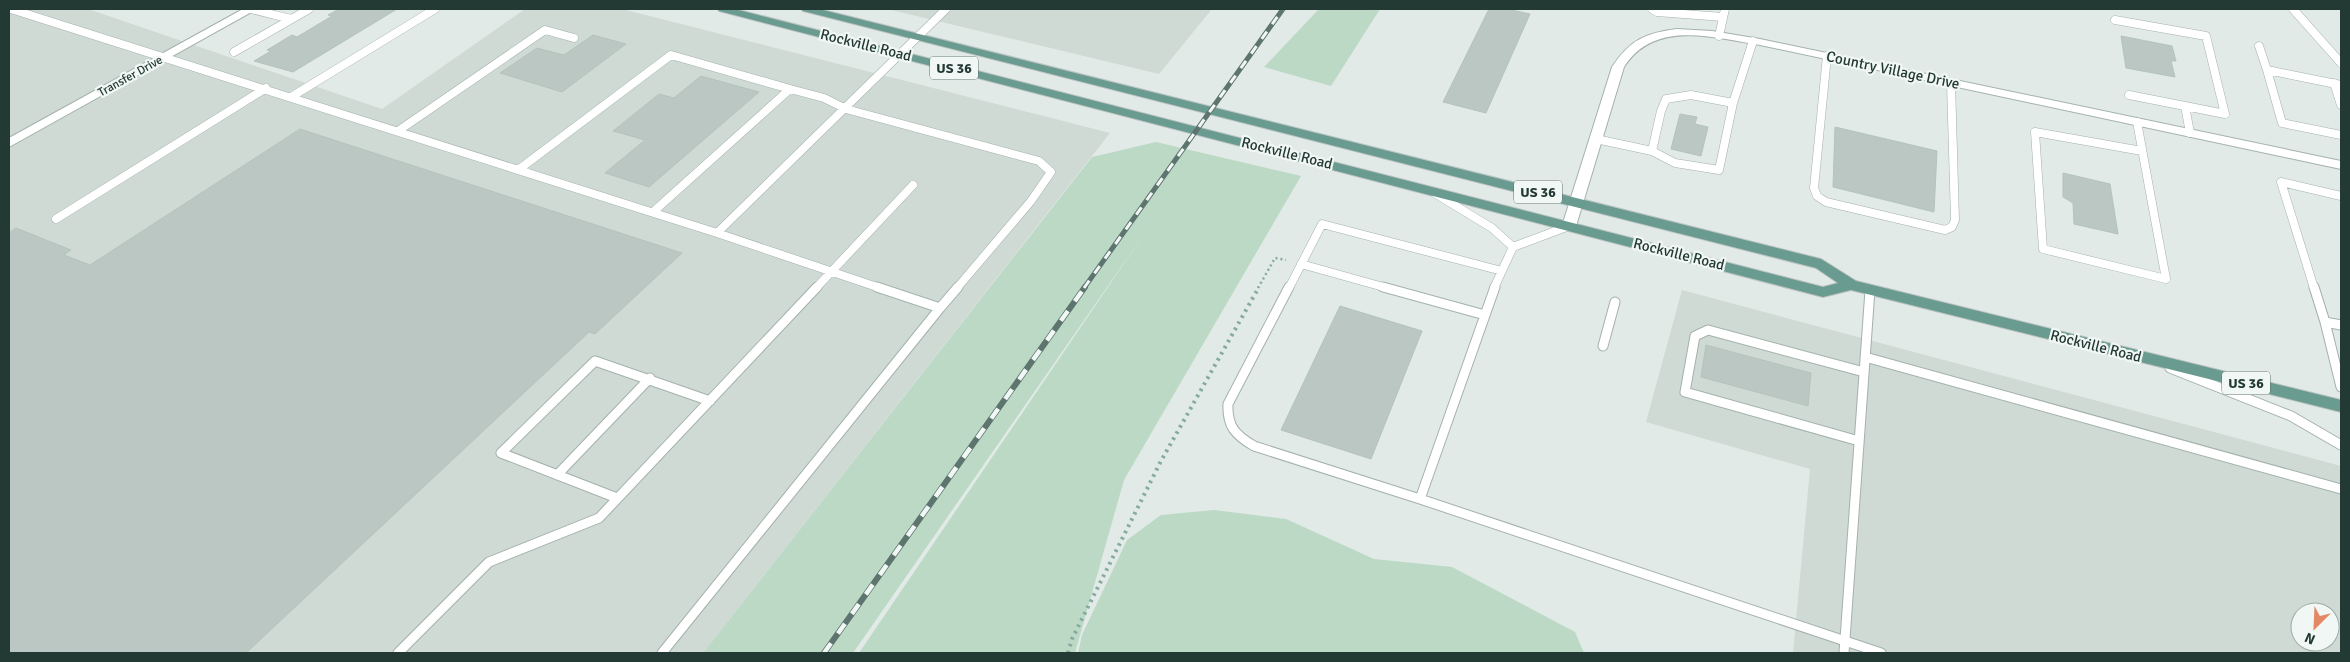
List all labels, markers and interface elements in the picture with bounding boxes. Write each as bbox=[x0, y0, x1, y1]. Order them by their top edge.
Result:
street label: Rockville Road bbox=[819, 25, 913, 65]
street label: Country Village Drive bbox=[1825, 47, 1961, 93]
street label: Transfer Drive bbox=[95, 53, 165, 100]
road number: US 36 bbox=[930, 56, 978, 80]
street label: Rockville Road bbox=[1240, 133, 1334, 173]
road number: US 36 bbox=[1514, 180, 1562, 203]
street label: Rockville Road bbox=[1632, 234, 1726, 274]
street label: Rockville Road bbox=[2049, 326, 2143, 366]
road number: US 36 bbox=[2222, 372, 2270, 394]
north arrow bbox=[2290, 602, 2340, 652]
text: N bbox=[2302, 629, 2318, 648]

